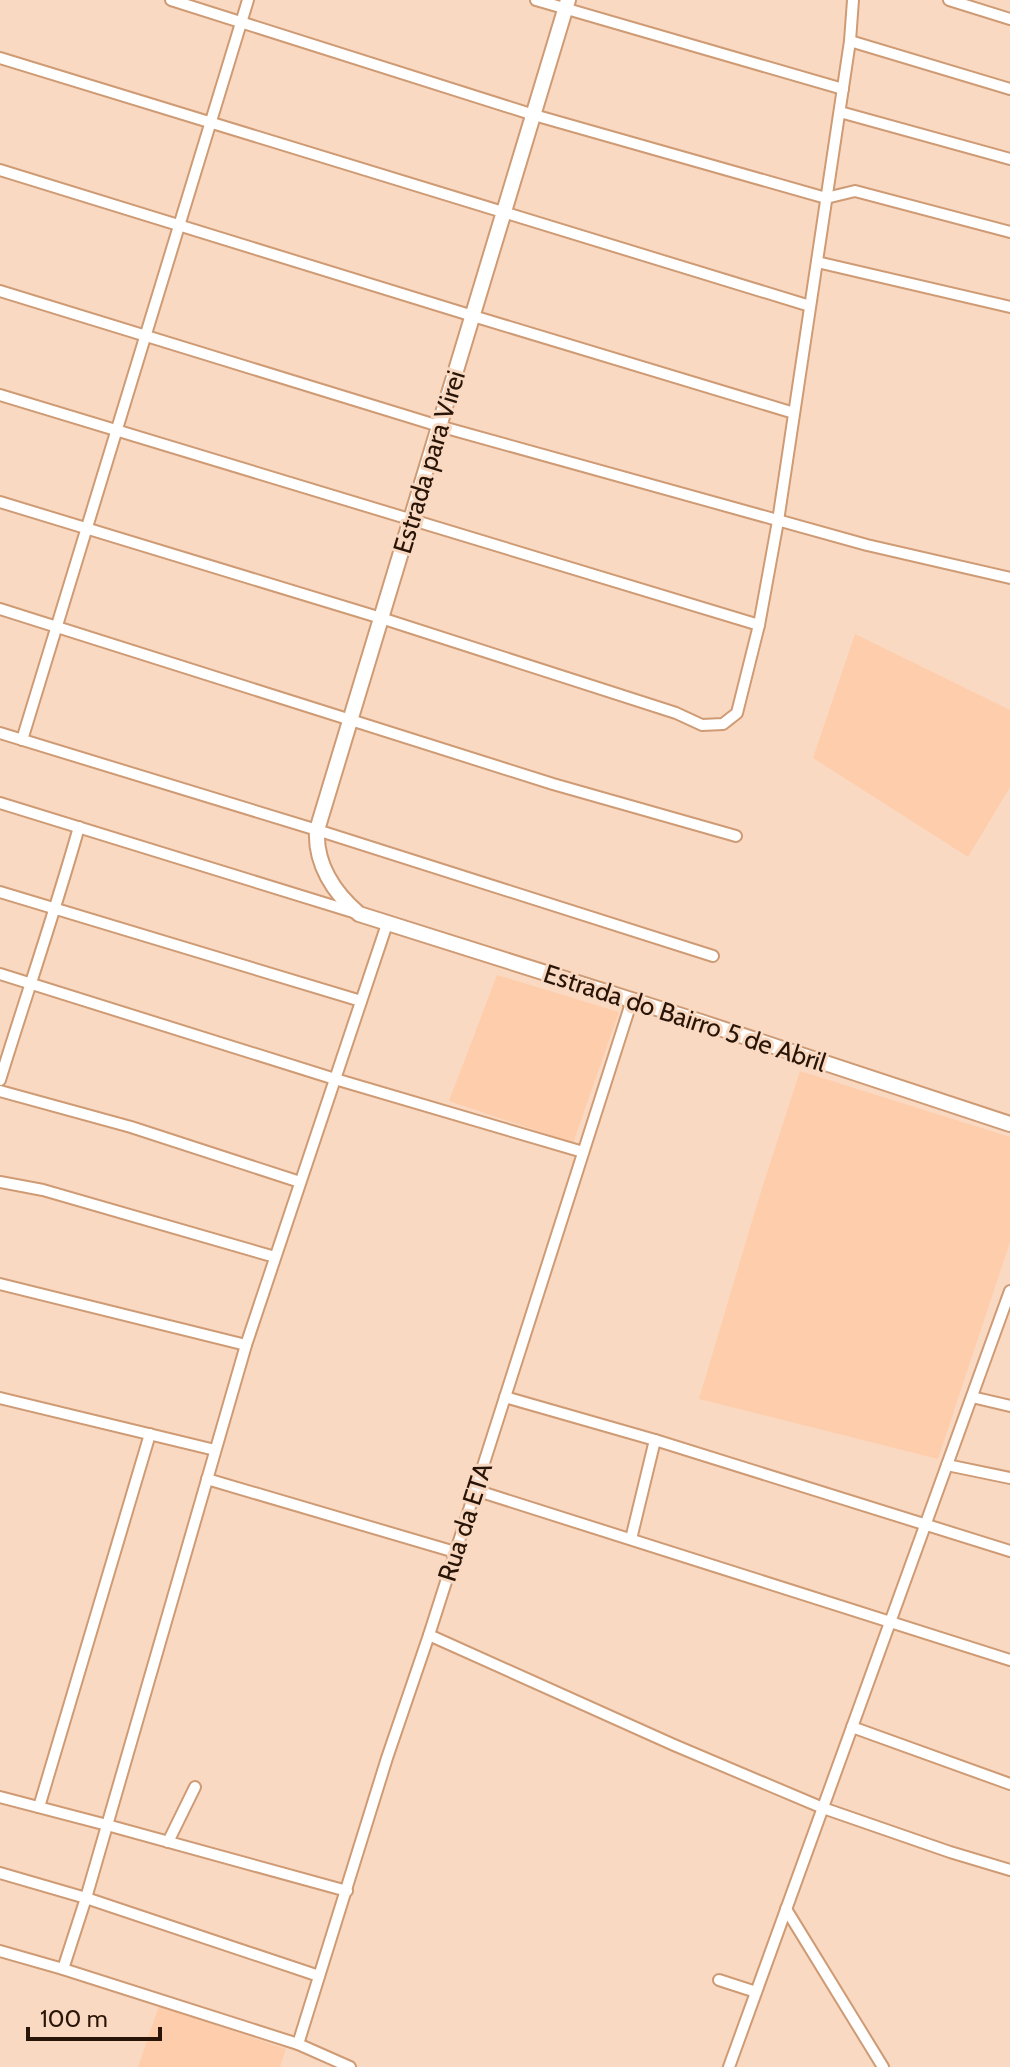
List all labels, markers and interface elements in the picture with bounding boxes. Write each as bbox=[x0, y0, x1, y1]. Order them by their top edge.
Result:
street label: Estrada para Virei bbox=[386, 367, 472, 557]
street label: Estrada do Bairro 5 de Abril bbox=[540, 957, 830, 1079]
street label: Rua da ETA bbox=[431, 1459, 499, 1585]
scale bar bbox=[28, 1991, 160, 2041]
text: 100 m bbox=[40, 2004, 108, 2033]

